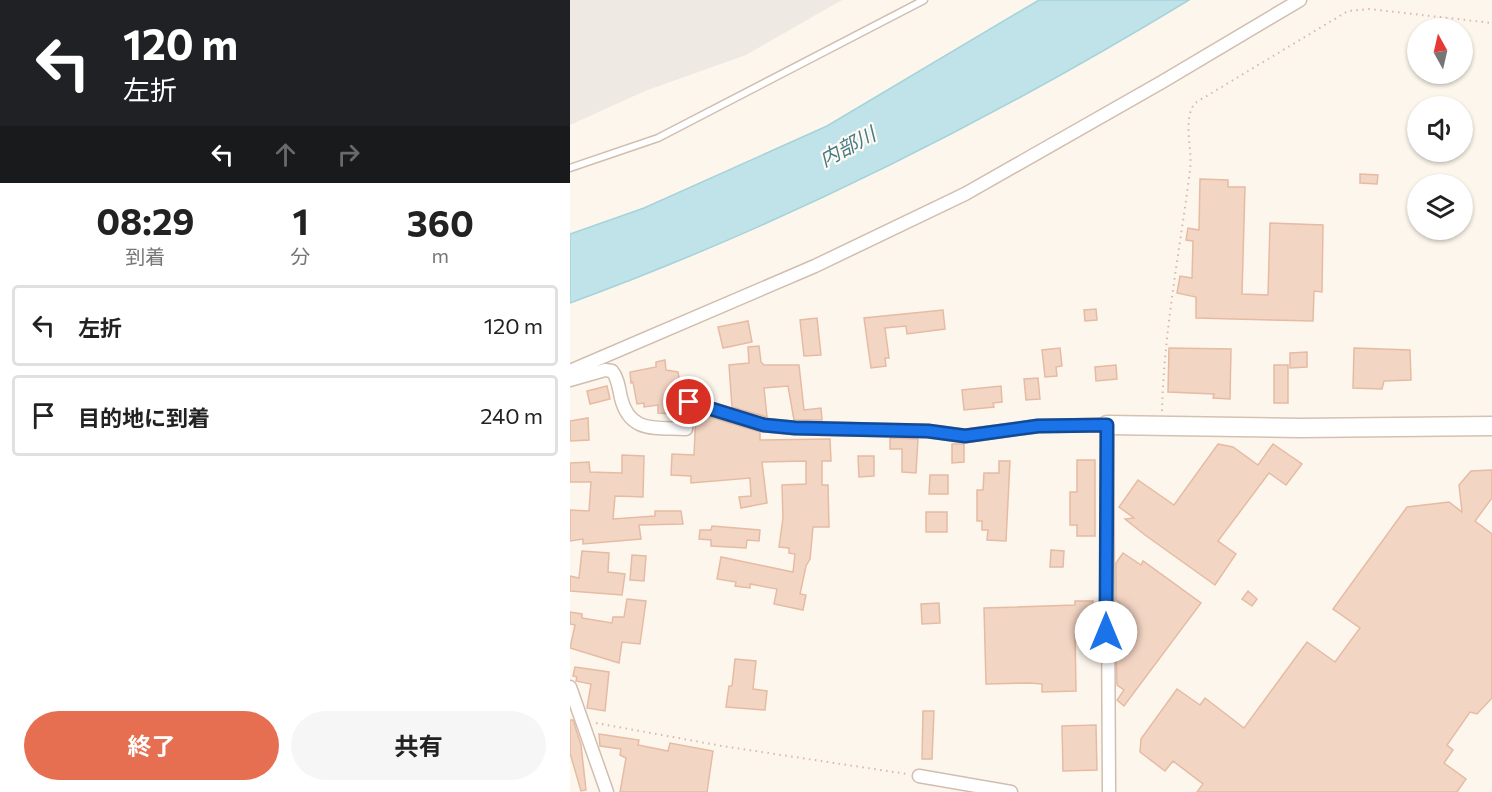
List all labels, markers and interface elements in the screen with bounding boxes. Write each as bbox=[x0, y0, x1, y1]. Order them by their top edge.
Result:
text: 120 m bbox=[123, 17, 238, 69]
north arrow bbox=[1407, 18, 1473, 84]
map controls bbox=[1407, 18, 1473, 240]
icon: left bbox=[24, 24, 102, 102]
text: 左折 bbox=[123, 73, 177, 106]
button: sound bbox=[1407, 96, 1473, 162]
water label: 内部川 bbox=[815, 120, 881, 171]
icon: left bbox=[206, 138, 239, 171]
icon: ahead bbox=[269, 138, 302, 171]
icon: right bbox=[332, 138, 365, 171]
button: layers bbox=[1407, 174, 1473, 240]
text: 08:29 bbox=[96, 198, 194, 242]
text: 1 bbox=[292, 198, 309, 242]
text: 360 bbox=[407, 200, 474, 244]
text: m bbox=[432, 243, 449, 267]
text: 到着 bbox=[125, 244, 165, 268]
text: 分 bbox=[291, 244, 311, 268]
icon: left bbox=[27, 309, 60, 342]
text: 120 m bbox=[484, 312, 543, 339]
text: 左折 bbox=[78, 314, 122, 341]
pin bbox=[663, 376, 714, 427]
icon: arrive bbox=[672, 385, 705, 418]
icon: arrive bbox=[27, 399, 60, 432]
text: 240 m bbox=[480, 402, 543, 429]
text: 目的地に到着 bbox=[78, 404, 210, 431]
position arrow bbox=[1074, 600, 1138, 664]
button: 終了 bbox=[24, 711, 279, 780]
button: 共有 bbox=[291, 711, 546, 780]

